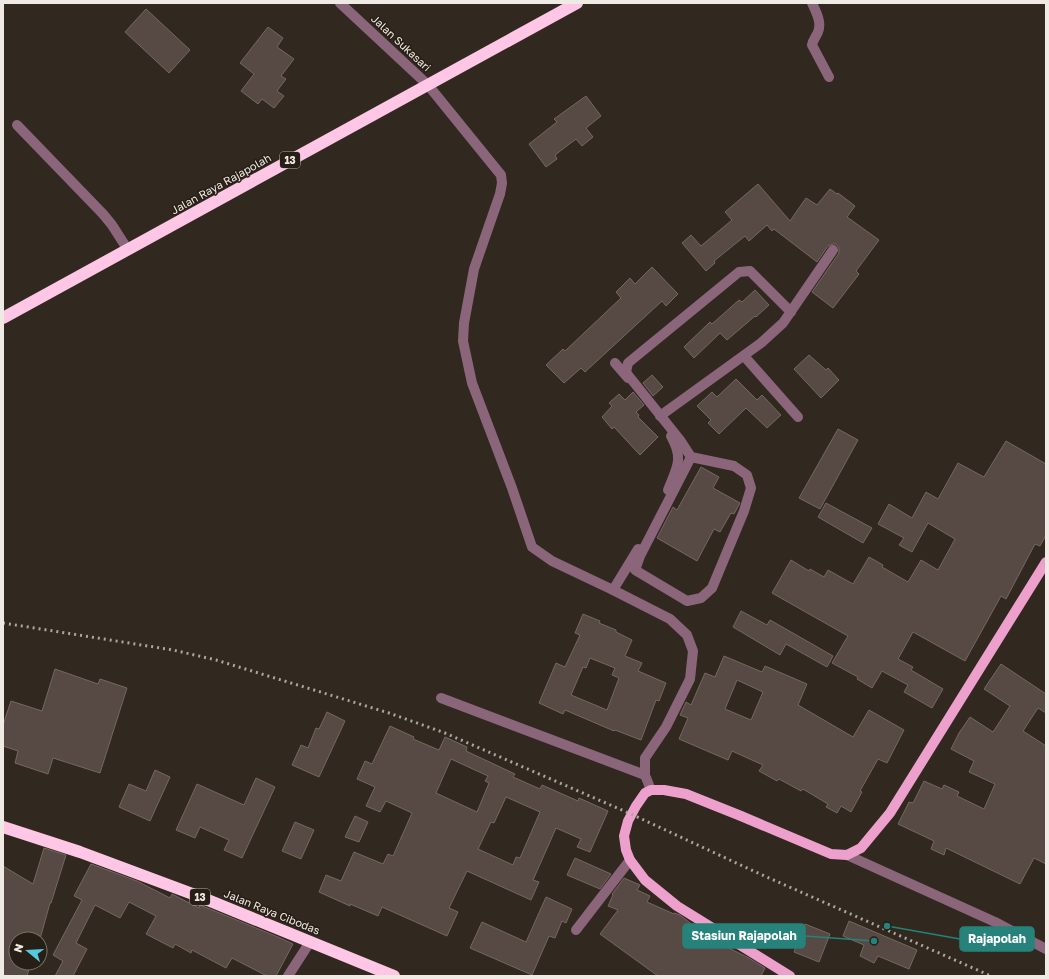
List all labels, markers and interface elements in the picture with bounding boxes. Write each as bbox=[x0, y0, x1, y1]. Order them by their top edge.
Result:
street label: Jalan Sukasari bbox=[369, 12, 434, 74]
street label: Jalan Raya Rajapolah bbox=[168, 151, 273, 216]
road number: 13 bbox=[280, 152, 300, 168]
street label: Jalan Raya Cibodas bbox=[222, 886, 322, 937]
road number: 13 bbox=[190, 889, 210, 905]
callout: Stasiun Rajapolah bbox=[683, 924, 805, 948]
callout: Rajapolah bbox=[960, 927, 1034, 951]
text: Stasiun Rajapolah bbox=[691, 928, 797, 943]
north arrow bbox=[8, 931, 48, 971]
text: Rajapolah bbox=[968, 931, 1026, 946]
text: N bbox=[11, 942, 25, 954]

